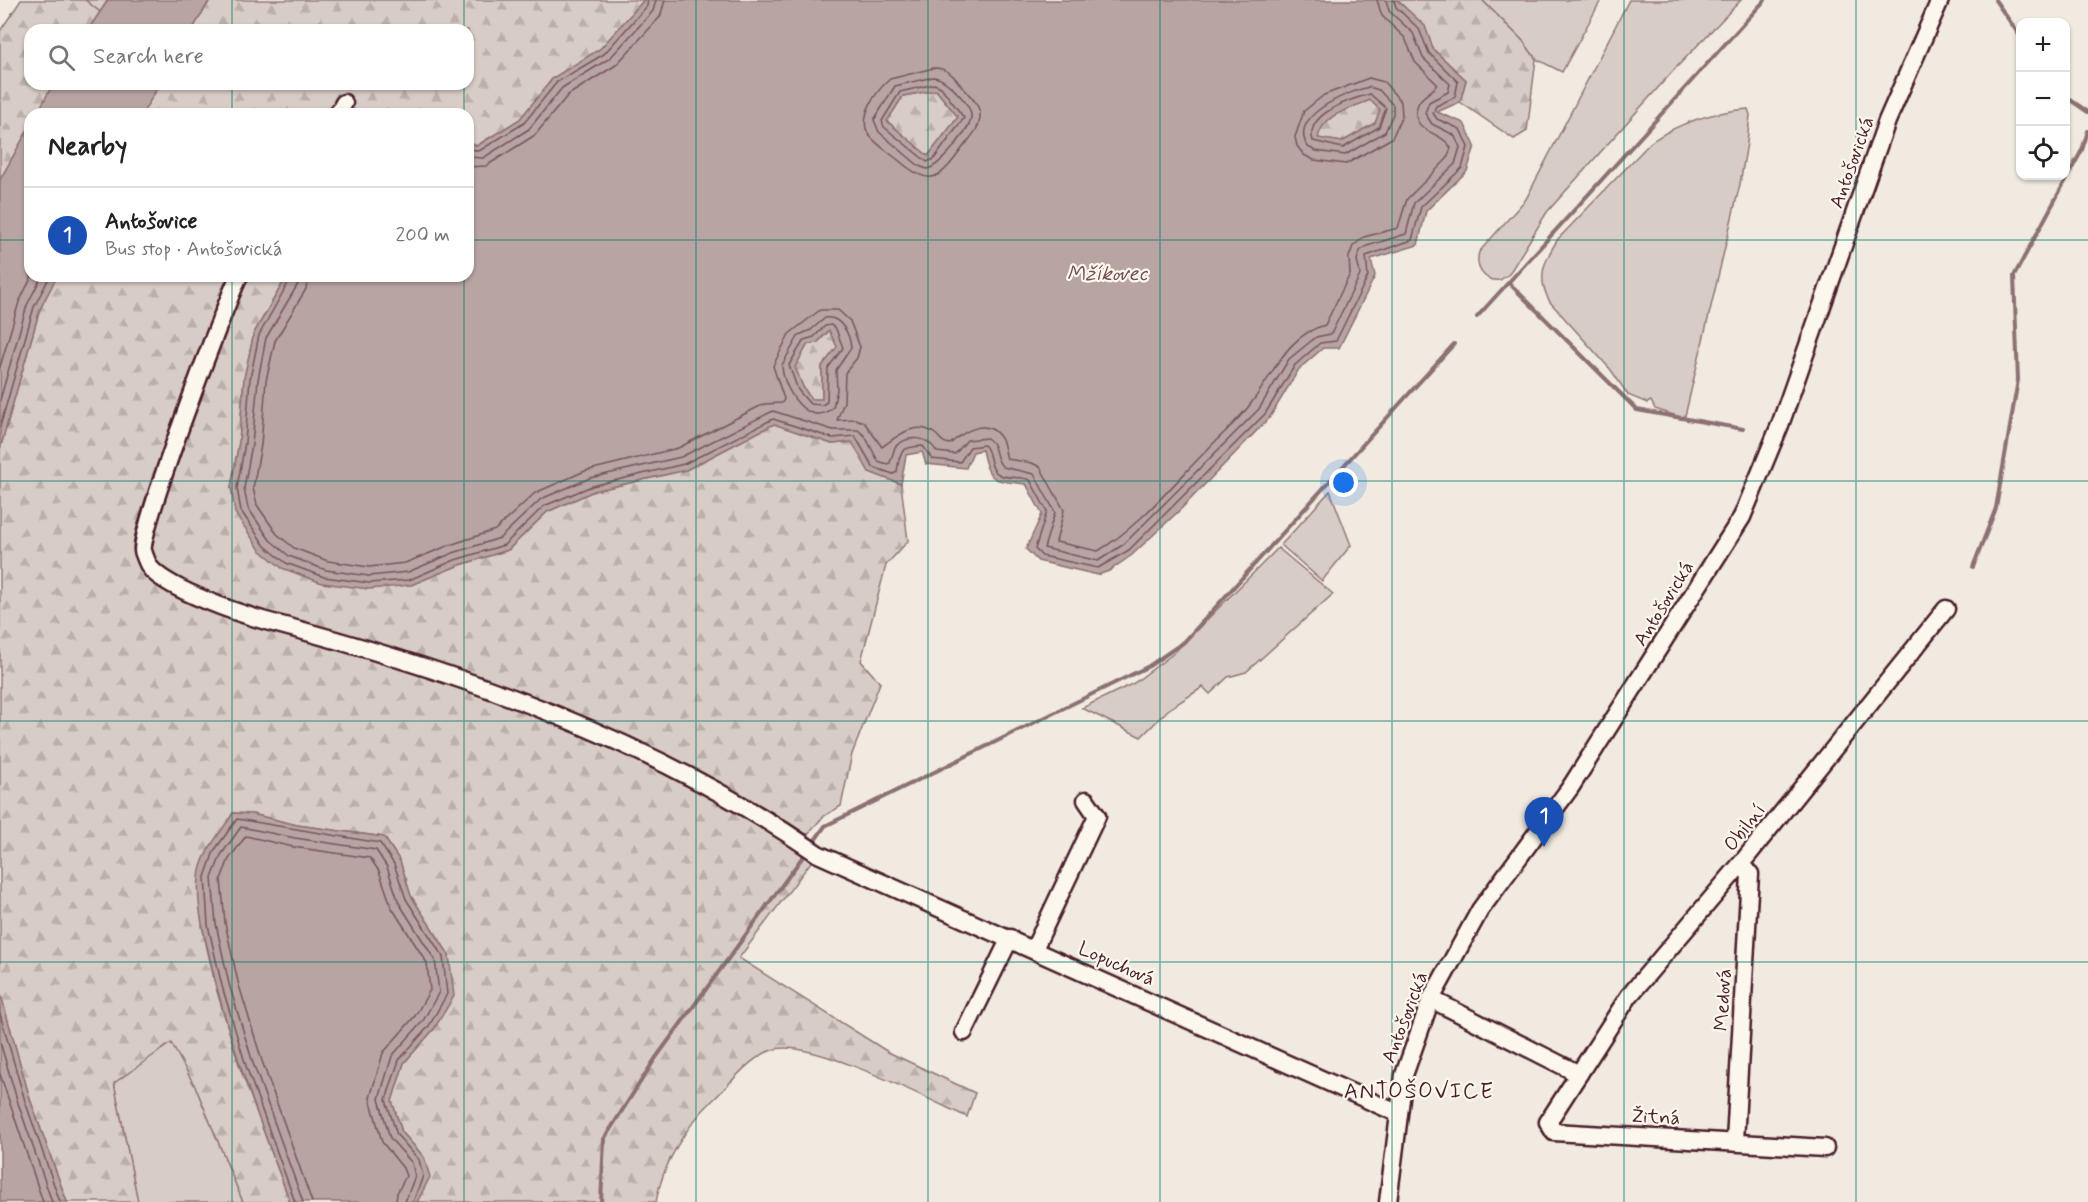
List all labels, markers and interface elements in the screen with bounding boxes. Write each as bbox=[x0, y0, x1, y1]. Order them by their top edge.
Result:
map controls bbox=[2016, 18, 2070, 180]
button: + bbox=[2016, 18, 2070, 72]
search box bbox=[24, 24, 474, 90]
icon: search bbox=[45, 41, 78, 74]
text: Search here bbox=[93, 43, 204, 71]
button: − bbox=[2016, 72, 2070, 126]
street label: Antošovická bbox=[1823, 113, 1881, 212]
button: locate bbox=[2016, 126, 2070, 180]
text: Nearby bbox=[48, 130, 127, 164]
text: Antošovice bbox=[105, 208, 198, 236]
text: 1 bbox=[63, 222, 72, 249]
text: 200 m bbox=[395, 222, 450, 249]
text: Bus stop · Antošovická bbox=[105, 236, 282, 263]
water label: Mžíkovec bbox=[1067, 260, 1149, 288]
your location bbox=[1329, 468, 1358, 497]
street label: Antošovická bbox=[1627, 556, 1701, 652]
pin: 1 bbox=[1524, 798, 1564, 847]
street label: Obilní bbox=[1718, 798, 1772, 858]
street label: Lopuchová bbox=[1074, 935, 1159, 993]
street label: Antošovická bbox=[1376, 968, 1435, 1067]
street label: Medová bbox=[1708, 968, 1739, 1032]
district label: ANTOŠOVICE bbox=[1344, 1078, 1494, 1106]
street label: Žitná bbox=[1631, 1103, 1681, 1132]

